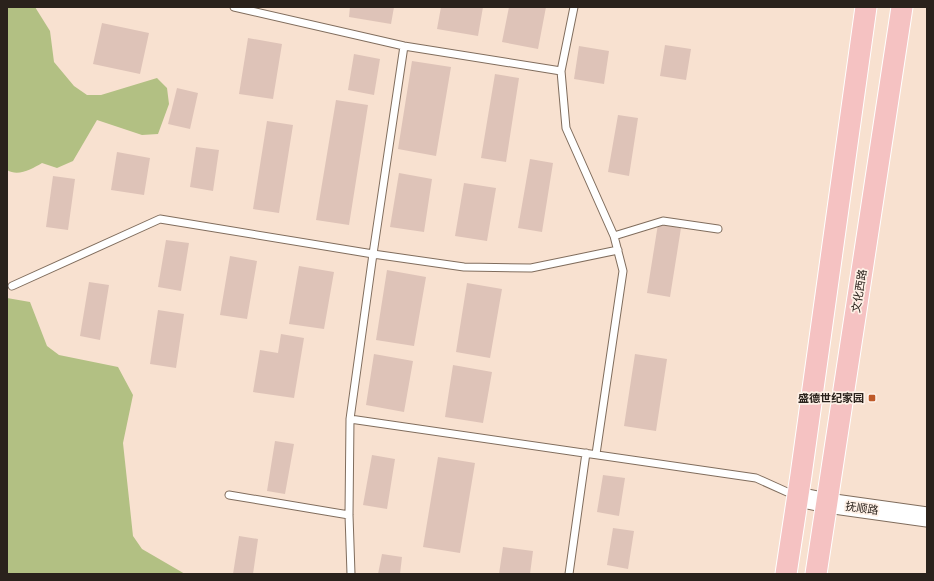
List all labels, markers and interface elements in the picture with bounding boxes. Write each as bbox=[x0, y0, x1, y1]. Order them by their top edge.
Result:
street label: 文化西路 bbox=[849, 268, 869, 314]
place label: 盛德世纪家园 bbox=[798, 391, 864, 405]
marker: 盛德世纪家园 bbox=[867, 393, 877, 403]
street label: 抚顺路 bbox=[845, 499, 879, 517]

